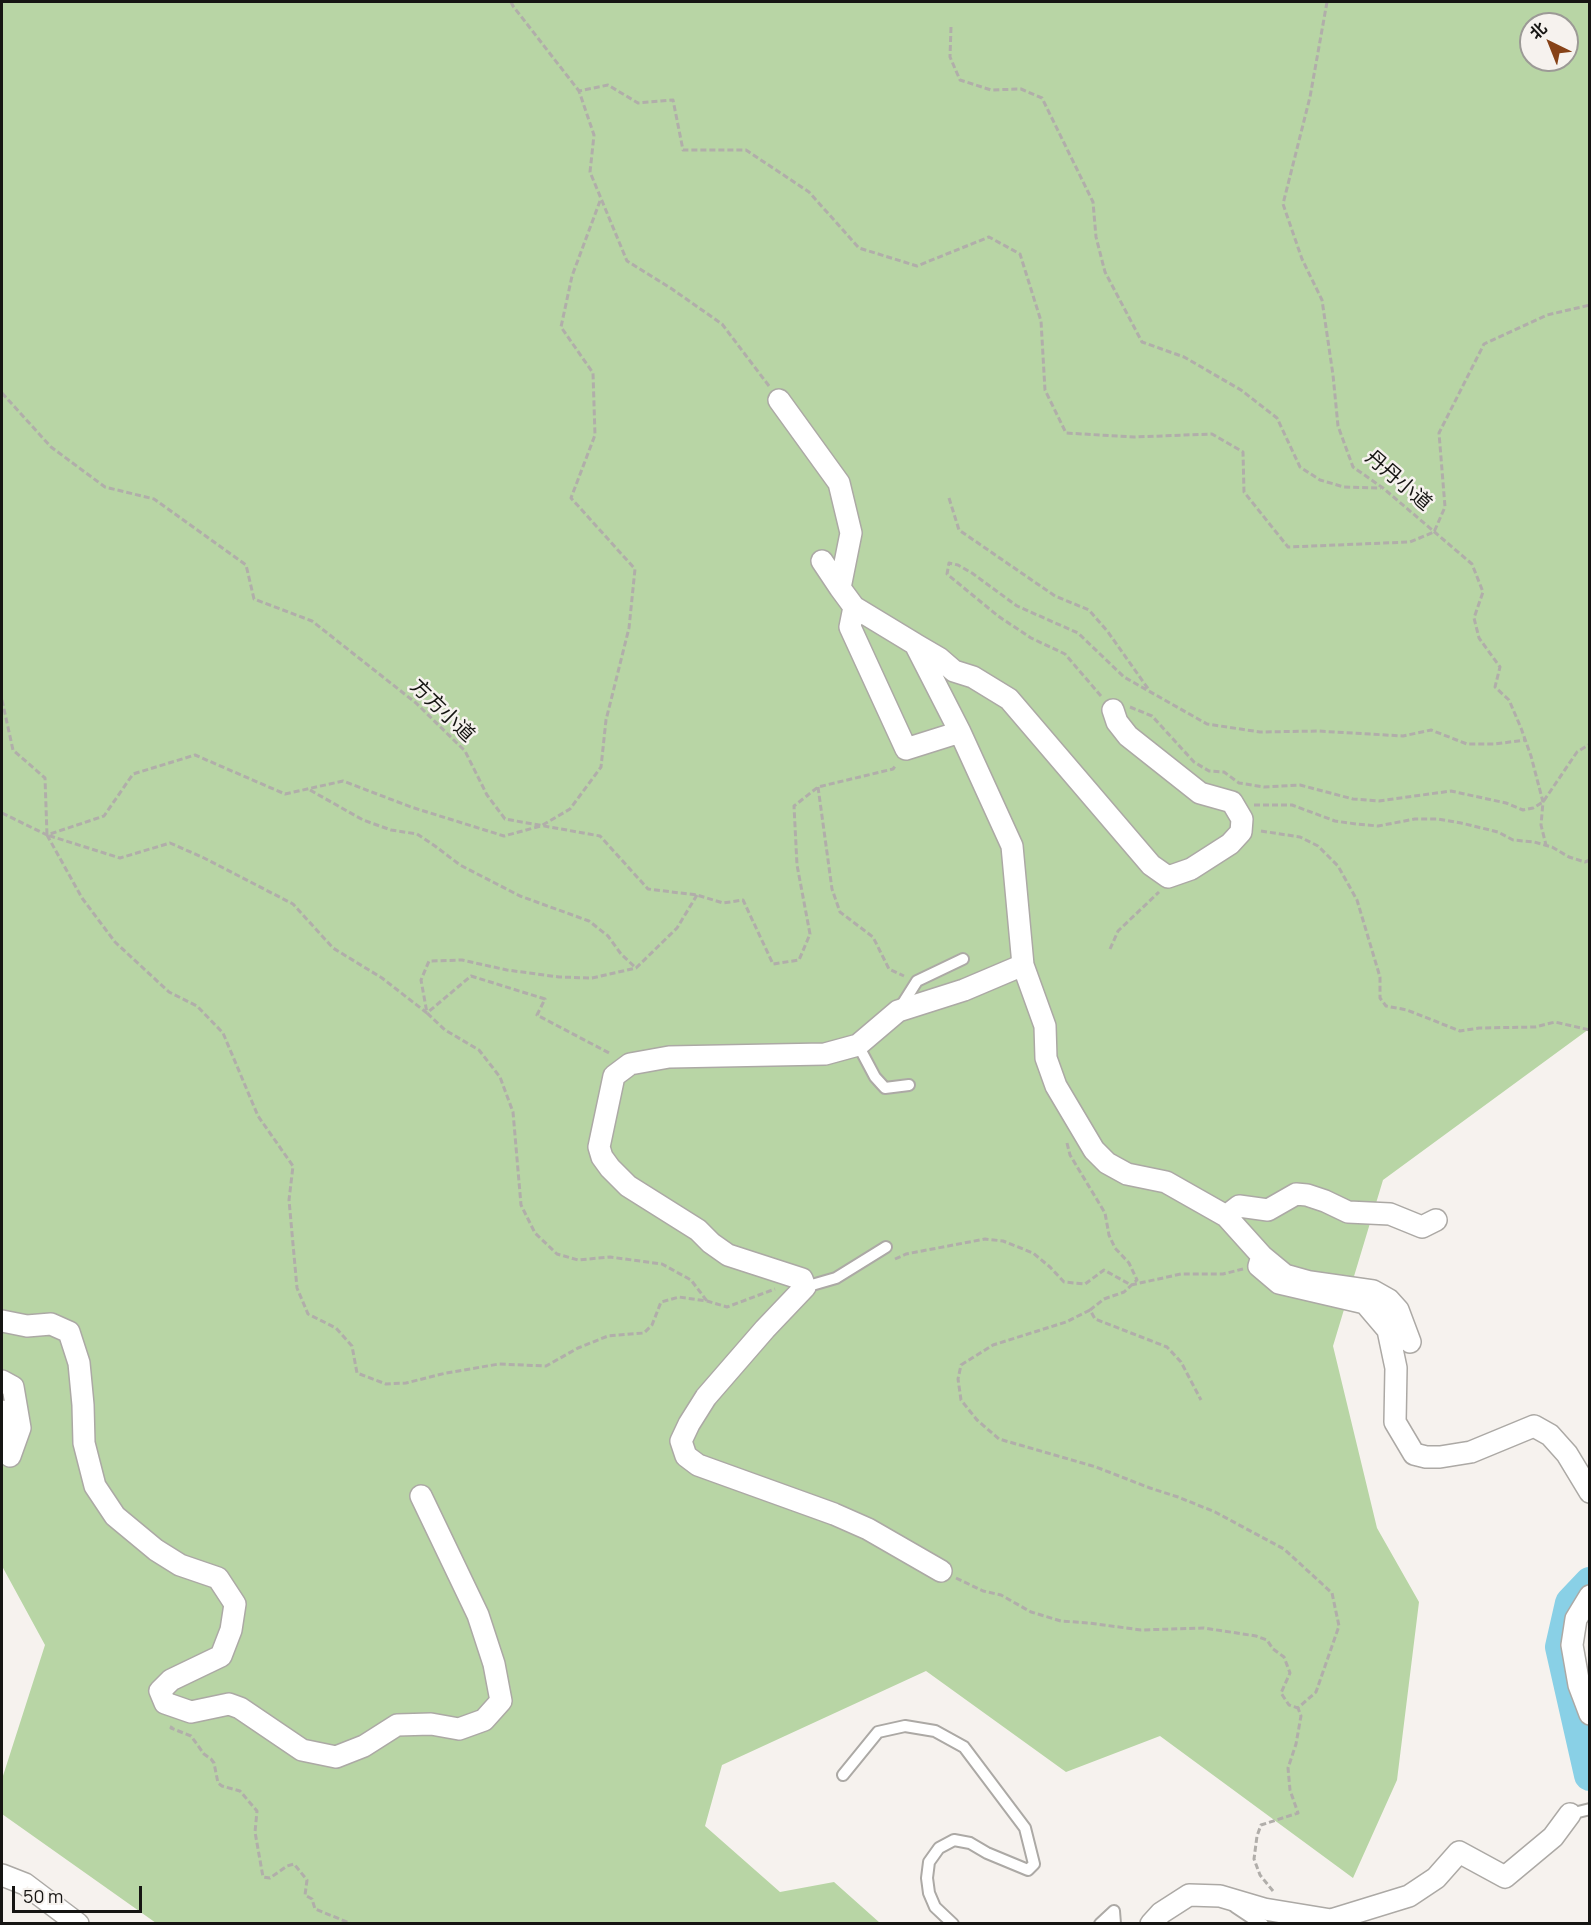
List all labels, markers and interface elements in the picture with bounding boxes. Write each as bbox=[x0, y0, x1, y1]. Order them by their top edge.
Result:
north arrow bbox=[1519, 12, 1579, 72]
text: 北 bbox=[1525, 17, 1551, 44]
street label: 丹丹小道 bbox=[1360, 446, 1436, 516]
street label: 方方小道 bbox=[405, 675, 479, 747]
scale bar bbox=[15, 1874, 146, 1912]
text: 50 m bbox=[23, 1884, 63, 1908]

